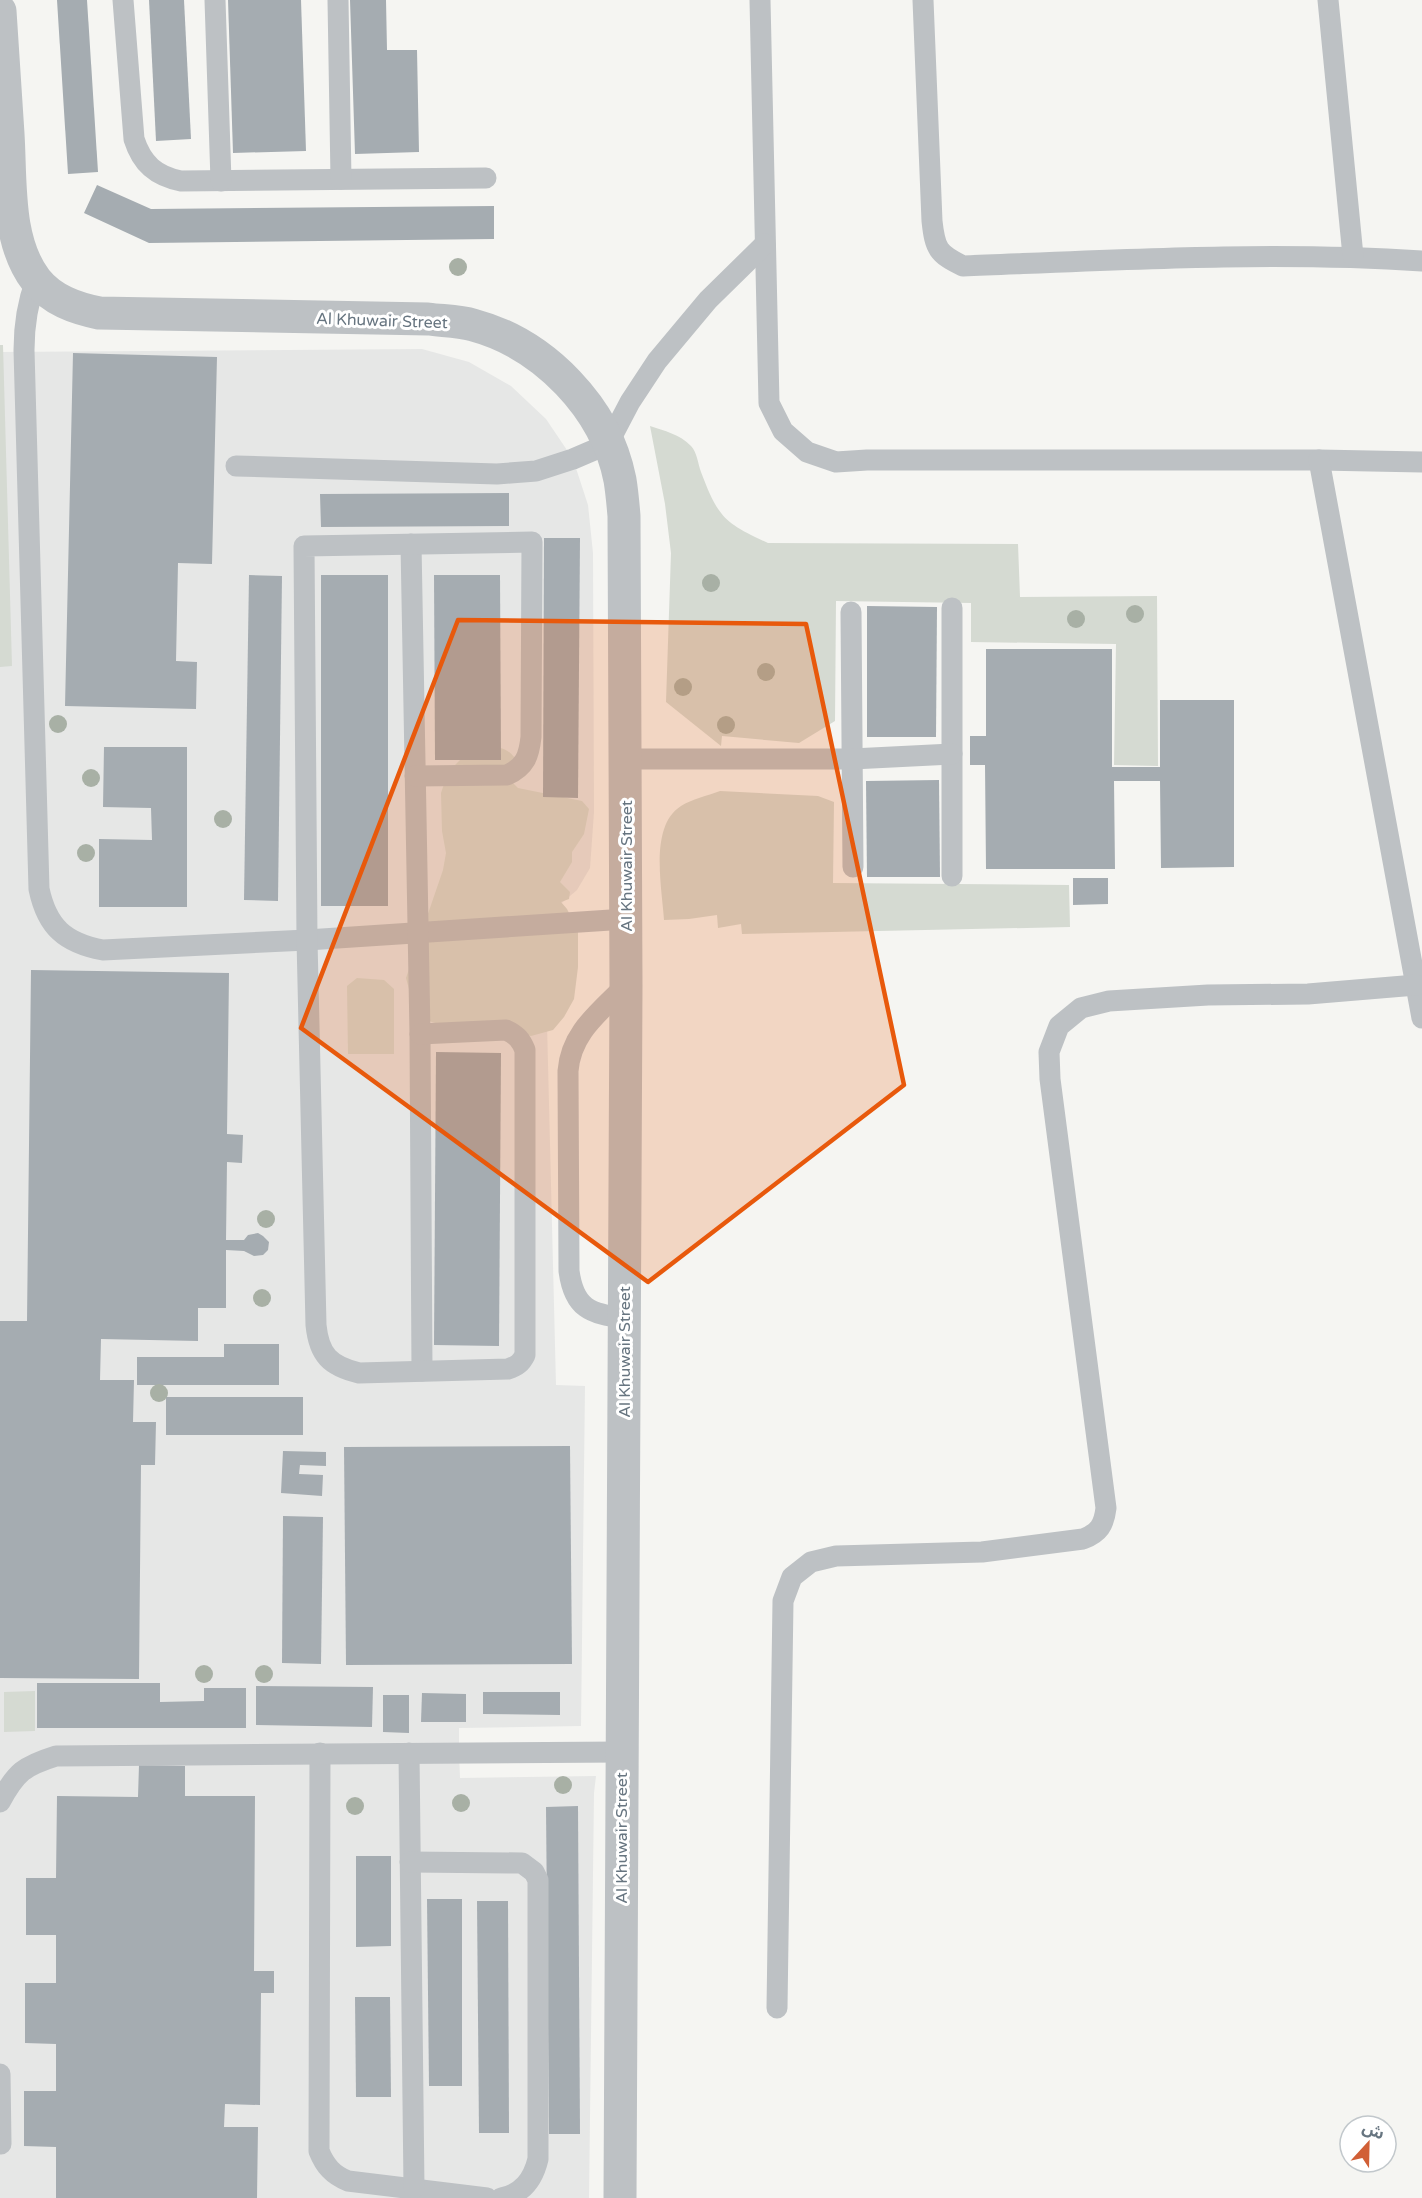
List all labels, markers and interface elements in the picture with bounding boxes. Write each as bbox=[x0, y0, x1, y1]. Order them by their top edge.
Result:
street label: Al Khuwair Street bbox=[316, 309, 448, 333]
street label: Al Khuwair Street bbox=[617, 800, 637, 932]
street label: Al Khuwair Street bbox=[615, 1286, 635, 1418]
street label: Al Khuwair Street bbox=[612, 1772, 632, 1904]
north arrow bbox=[1338, 2114, 1398, 2174]
text: ش bbox=[1359, 2118, 1387, 2144]

